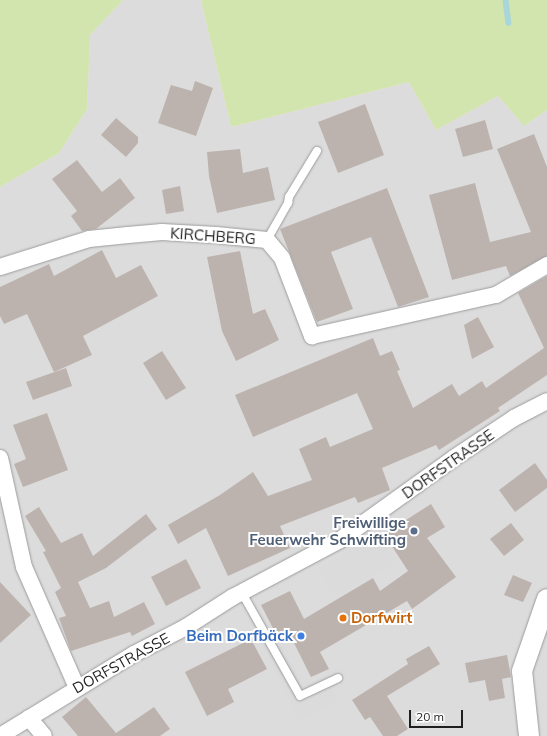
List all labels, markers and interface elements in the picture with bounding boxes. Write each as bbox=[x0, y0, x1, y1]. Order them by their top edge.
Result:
street label: KIRCHBERG bbox=[170, 224, 256, 248]
street label: DORFSTRASSE bbox=[399, 426, 497, 502]
place label: Freiwillige Feuerwehr Schwifting bbox=[249, 513, 406, 548]
marker: Freiwillige Feuerwehr Schwifting bbox=[409, 526, 419, 536]
place label: Dorfwirt bbox=[351, 609, 412, 627]
marker: Dorfwirt bbox=[338, 613, 348, 623]
place label: Beim Dorfbäck bbox=[186, 627, 293, 645]
street label: DORFSTRASSE bbox=[69, 629, 173, 697]
marker: Beim Dorfbäck bbox=[296, 631, 306, 641]
scale bar bbox=[411, 702, 465, 728]
text: 20 m bbox=[416, 709, 444, 724]

